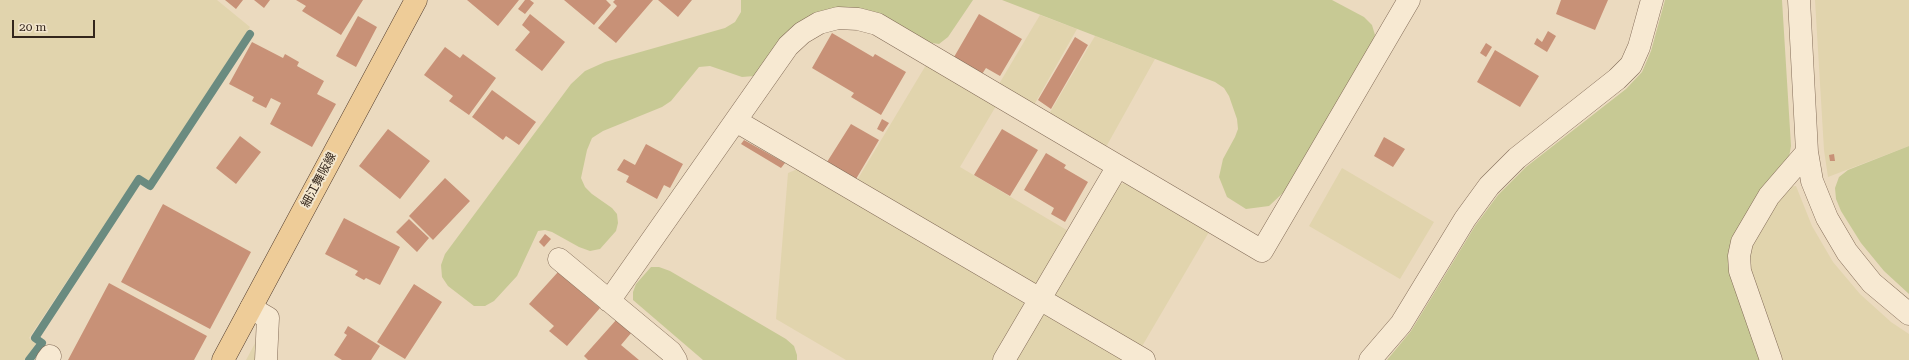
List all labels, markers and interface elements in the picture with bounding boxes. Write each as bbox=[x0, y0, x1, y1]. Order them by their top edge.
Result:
scale bar bbox=[14, 12, 97, 38]
text: 20 m bbox=[19, 20, 46, 34]
street label: 細江舞阪線 bbox=[299, 150, 339, 210]

